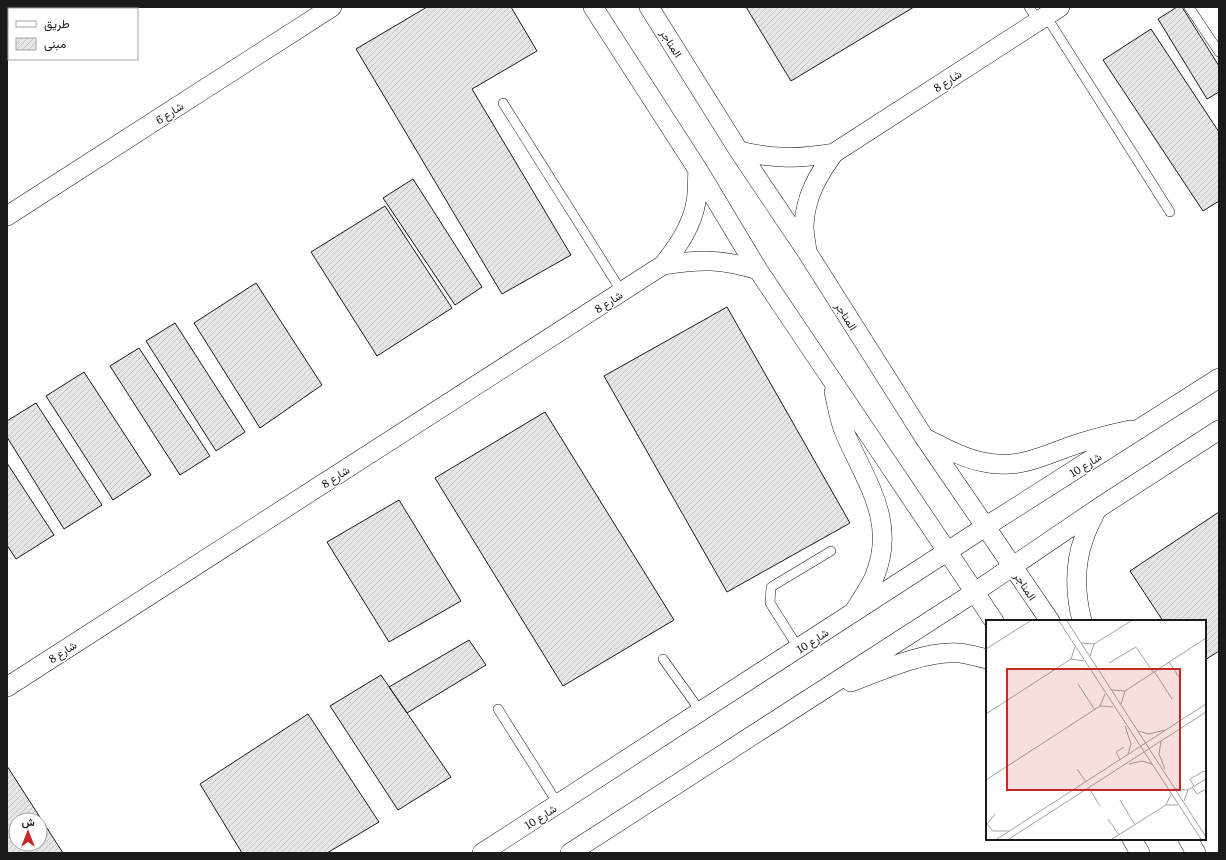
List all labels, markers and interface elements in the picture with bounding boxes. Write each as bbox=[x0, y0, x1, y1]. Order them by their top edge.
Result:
legend bbox=[8, 8, 138, 60]
text: طريق bbox=[44, 14, 70, 32]
street label: المناجر bbox=[657, 25, 687, 60]
text: مبنى bbox=[44, 34, 66, 52]
street label: شارع 8 bbox=[930, 65, 965, 96]
street label: شارع 6 bbox=[152, 97, 187, 128]
street label: شارع 8 bbox=[591, 286, 626, 317]
street label: المناجر bbox=[832, 298, 862, 333]
street label: شارع 10 bbox=[1066, 448, 1105, 481]
street label: شارع 8 bbox=[318, 461, 353, 492]
street label: المناجر bbox=[1011, 568, 1041, 603]
inset map bbox=[986, 620, 1206, 840]
street label: شارع 10 bbox=[793, 624, 832, 657]
street label: شارع 8 bbox=[45, 636, 80, 667]
street label: شارع 10 bbox=[521, 800, 560, 833]
north arrow bbox=[8, 812, 48, 852]
text: ش bbox=[21, 813, 35, 829]

